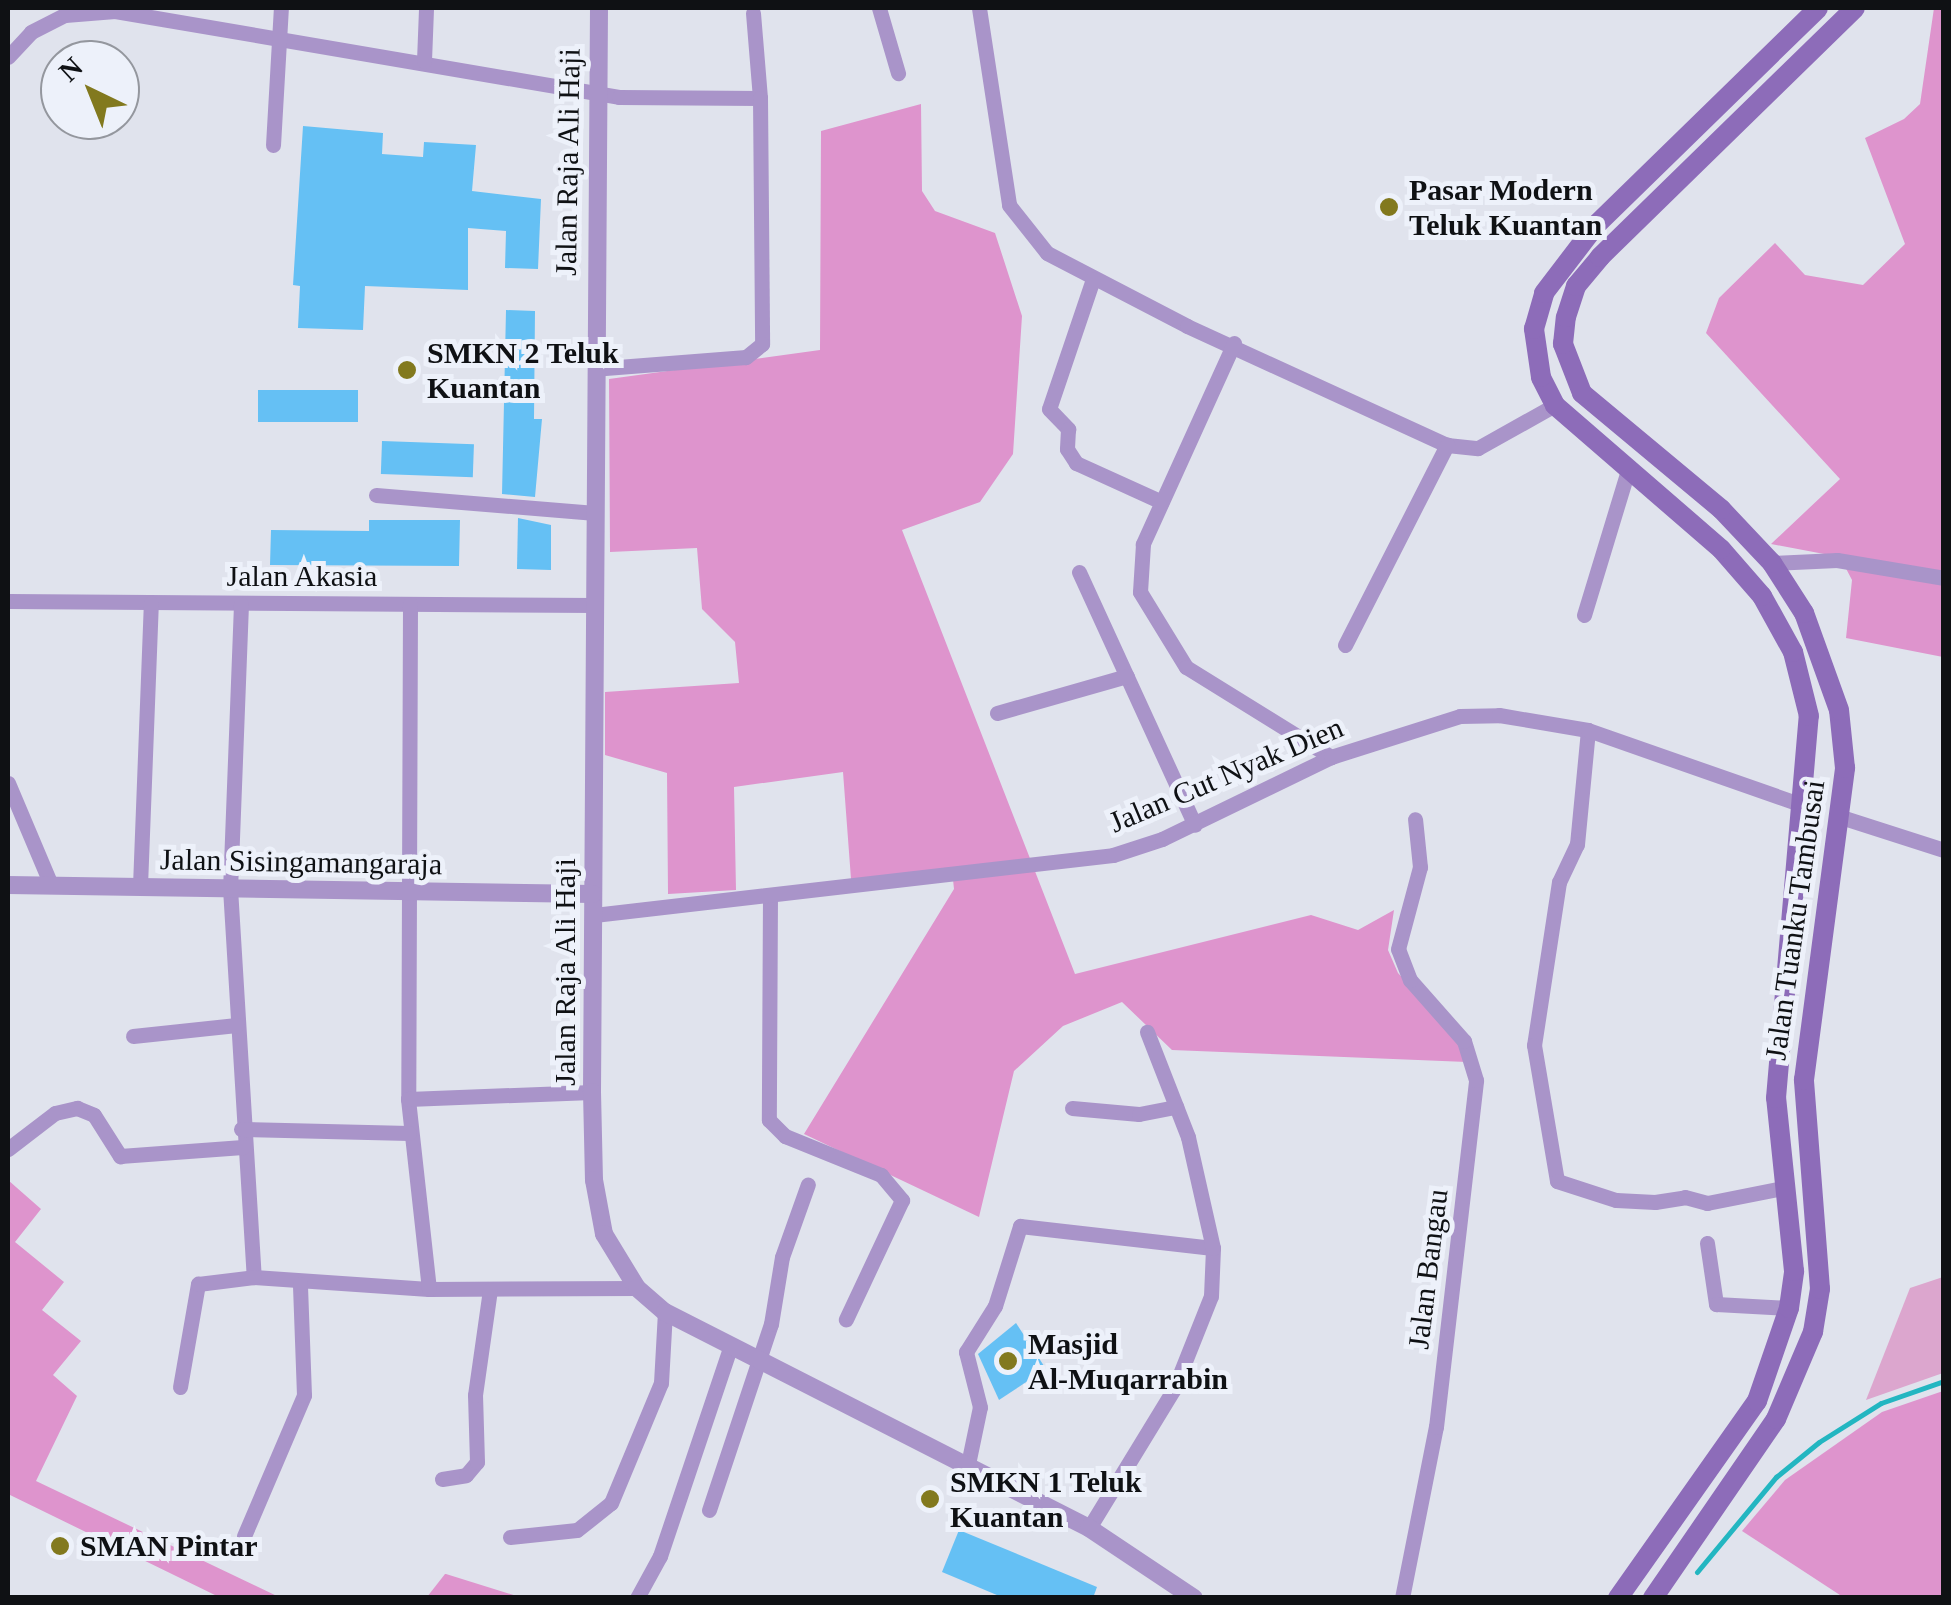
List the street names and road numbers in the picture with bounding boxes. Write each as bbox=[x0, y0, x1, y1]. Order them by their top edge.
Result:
street label: Jalan Raja Ali Haji bbox=[548, 47, 588, 277]
street label: Jalan Akasia bbox=[226, 558, 378, 594]
street label: Jalan Cut Nyak Dien bbox=[1104, 709, 1348, 841]
street label: Jalan Tuanku Tambusai bbox=[1757, 777, 1833, 1063]
street label: Jalan Sisingamangaraja bbox=[160, 842, 442, 882]
street label: Jalan Raja Ali Haji bbox=[547, 857, 583, 1087]
street label: Jalan Bangau bbox=[1400, 1187, 1456, 1351]

